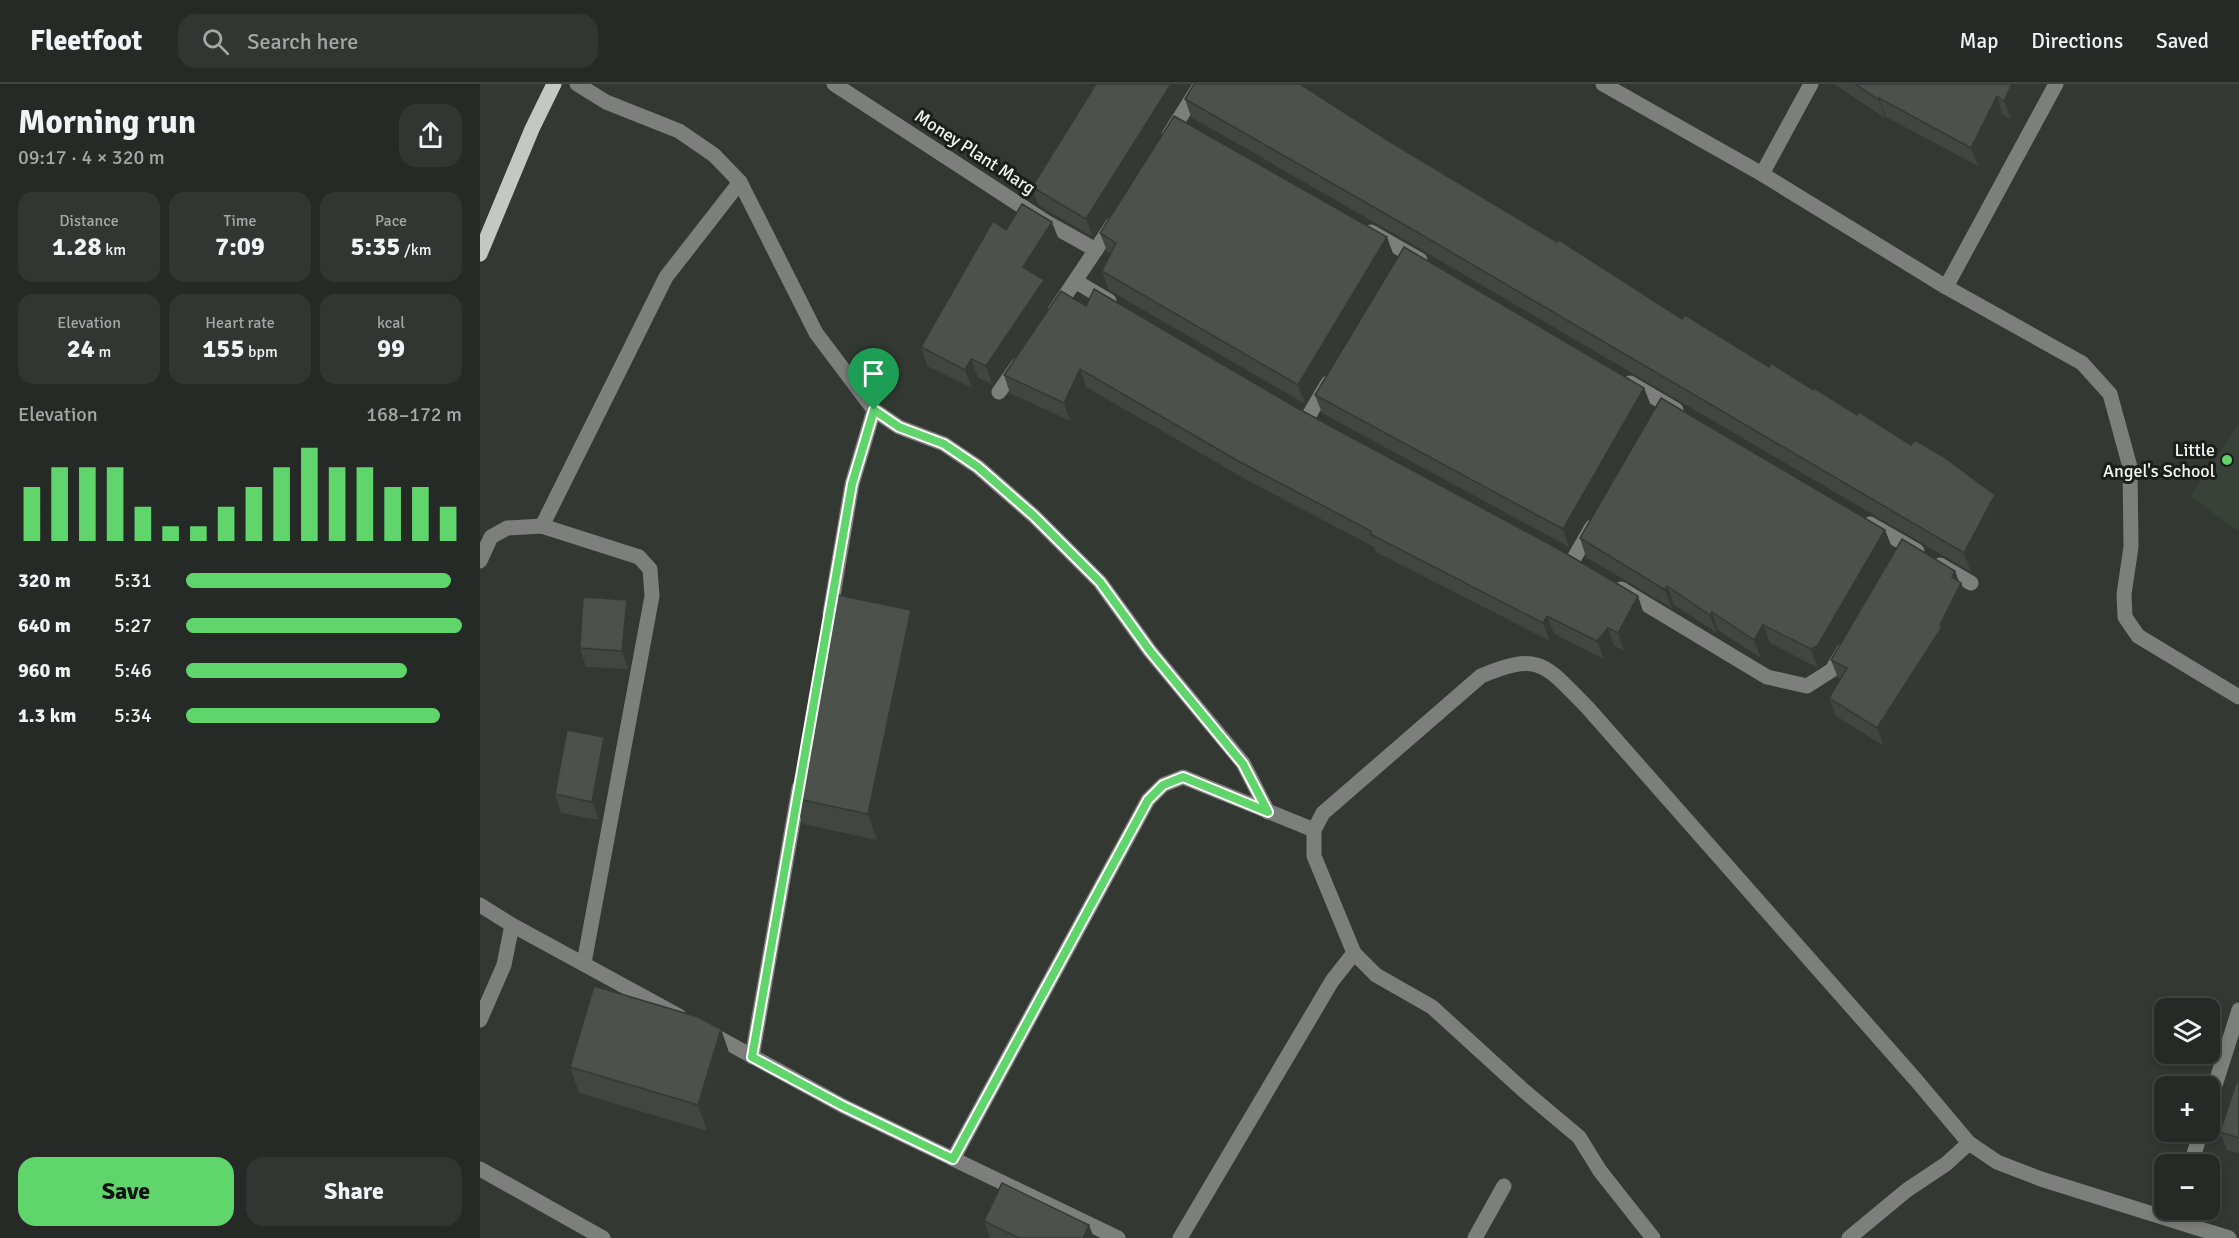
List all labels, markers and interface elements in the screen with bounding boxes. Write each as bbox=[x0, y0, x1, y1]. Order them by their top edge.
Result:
search box bbox=[178, 14, 598, 68]
text: Fleetfoot bbox=[30, 24, 142, 58]
icon: search bbox=[199, 25, 232, 58]
text: Search here bbox=[247, 28, 358, 55]
text: Map bbox=[1960, 28, 1998, 54]
text: Directions bbox=[2031, 28, 2123, 54]
text: Saved bbox=[2156, 28, 2209, 54]
text: Morning run bbox=[18, 102, 196, 143]
button: share bbox=[399, 104, 462, 167]
street label: Money Plant Marg bbox=[911, 105, 1039, 199]
text: 09:17 · 4 × 320 m bbox=[18, 145, 165, 170]
text: Distance bbox=[59, 211, 119, 231]
text: Time bbox=[224, 211, 256, 231]
text: Pace bbox=[375, 211, 407, 231]
text: 1.28 bbox=[52, 231, 102, 263]
text: 7:09 bbox=[215, 231, 265, 263]
text: 5:35 bbox=[351, 231, 400, 263]
text: km bbox=[102, 240, 126, 260]
text: /km bbox=[400, 240, 431, 260]
text: Elevation bbox=[57, 313, 121, 333]
text: Heart rate bbox=[205, 313, 275, 333]
text: kcal bbox=[377, 313, 405, 333]
text: 24 bbox=[67, 333, 95, 365]
text: 155 bbox=[202, 333, 244, 365]
text: 99 bbox=[377, 333, 405, 365]
text: m bbox=[95, 342, 111, 362]
text: bpm bbox=[244, 342, 278, 362]
pin bbox=[848, 348, 899, 410]
icon: arrive bbox=[857, 357, 890, 390]
text: Elevation bbox=[18, 402, 98, 427]
text: 168–172 m bbox=[366, 402, 462, 427]
place label: Little Angel's School bbox=[2103, 439, 2215, 482]
marker: Little Angel's School bbox=[2220, 453, 2234, 467]
text: 320 m bbox=[18, 568, 71, 593]
text: 5:31 bbox=[114, 568, 152, 593]
text: 640 m bbox=[18, 613, 71, 638]
text: 5:27 bbox=[114, 613, 152, 638]
text: 960 m bbox=[18, 658, 71, 683]
text: 5:46 bbox=[114, 658, 152, 683]
text: 1.3 km bbox=[18, 703, 76, 728]
text: 5:34 bbox=[114, 703, 152, 728]
map controls bbox=[2154, 998, 2220, 1220]
button: layers bbox=[2154, 998, 2220, 1064]
button: + bbox=[2154, 1076, 2220, 1142]
button: − bbox=[2154, 1154, 2220, 1220]
button: Save bbox=[18, 1157, 234, 1226]
button: Share bbox=[246, 1157, 462, 1226]

